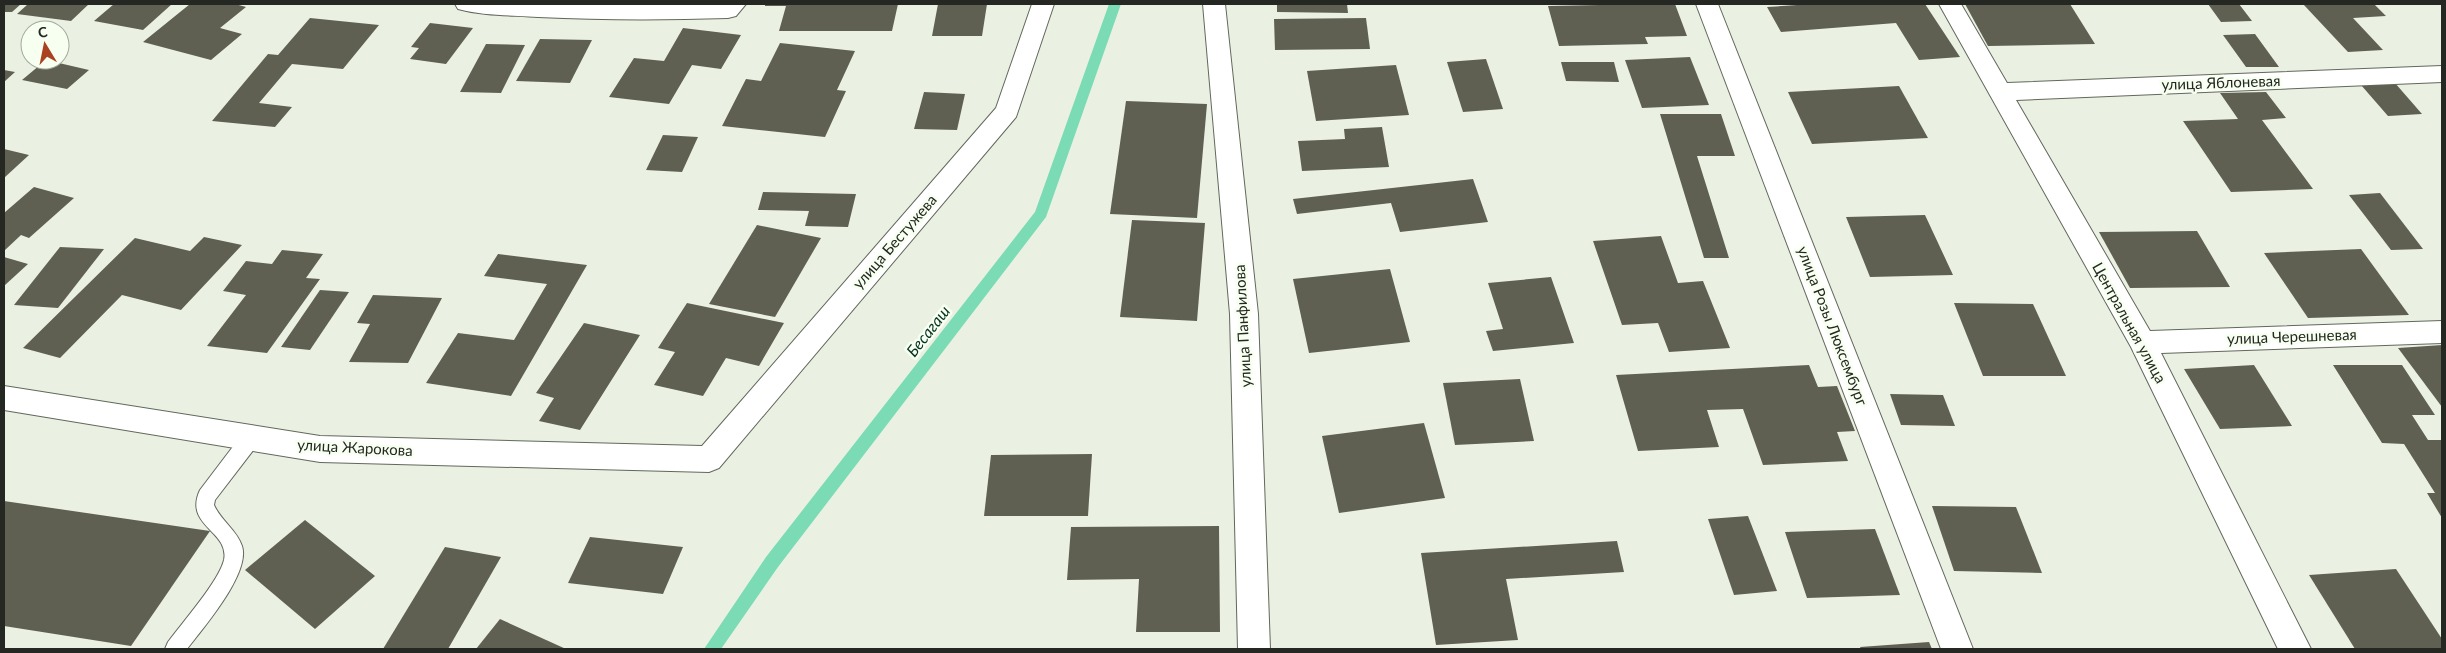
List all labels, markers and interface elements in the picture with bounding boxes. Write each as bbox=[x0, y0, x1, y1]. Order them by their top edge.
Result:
north arrow bbox=[20, 20, 70, 70]
text: С bbox=[37, 22, 49, 41]
street label: улица Яблоневая bbox=[2161, 71, 2281, 93]
street label: улица Бестужева bbox=[848, 191, 940, 292]
street label: улица Розы Люксембург bbox=[1794, 243, 1872, 408]
street label: Центральная улица bbox=[2089, 259, 2171, 386]
street label: улица Панфилова bbox=[1230, 264, 1254, 388]
water label: Бесагаш bbox=[902, 301, 953, 360]
street label: улица Черешневая bbox=[2227, 325, 2357, 347]
street label: улица Жарокова bbox=[297, 435, 413, 459]

